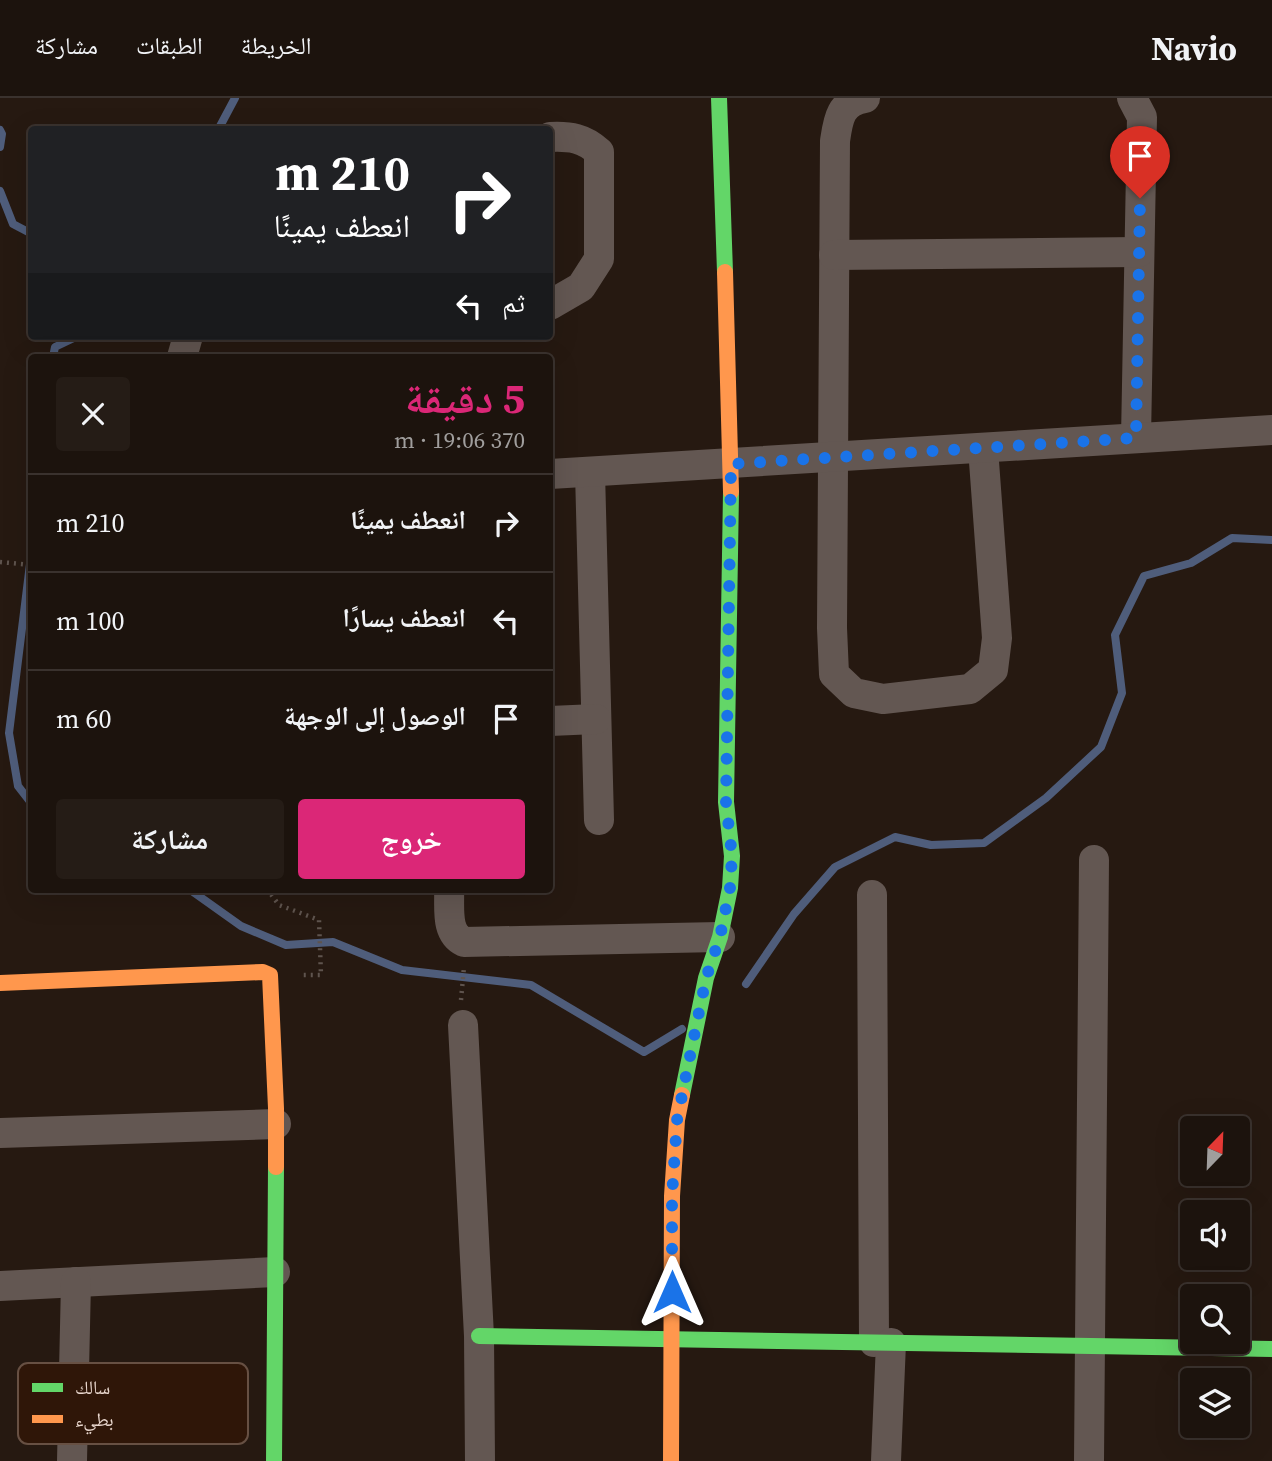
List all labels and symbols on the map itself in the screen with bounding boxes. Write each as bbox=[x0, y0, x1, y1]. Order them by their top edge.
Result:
pin bbox=[1110, 126, 1170, 198]
north arrow bbox=[1180, 1116, 1250, 1186]
position arrow bbox=[635, 1255, 709, 1329]
legend bbox=[18, 1363, 248, 1444]
text: سالك bbox=[75, 1374, 110, 1400]
text: بطيء bbox=[75, 1406, 114, 1435]

